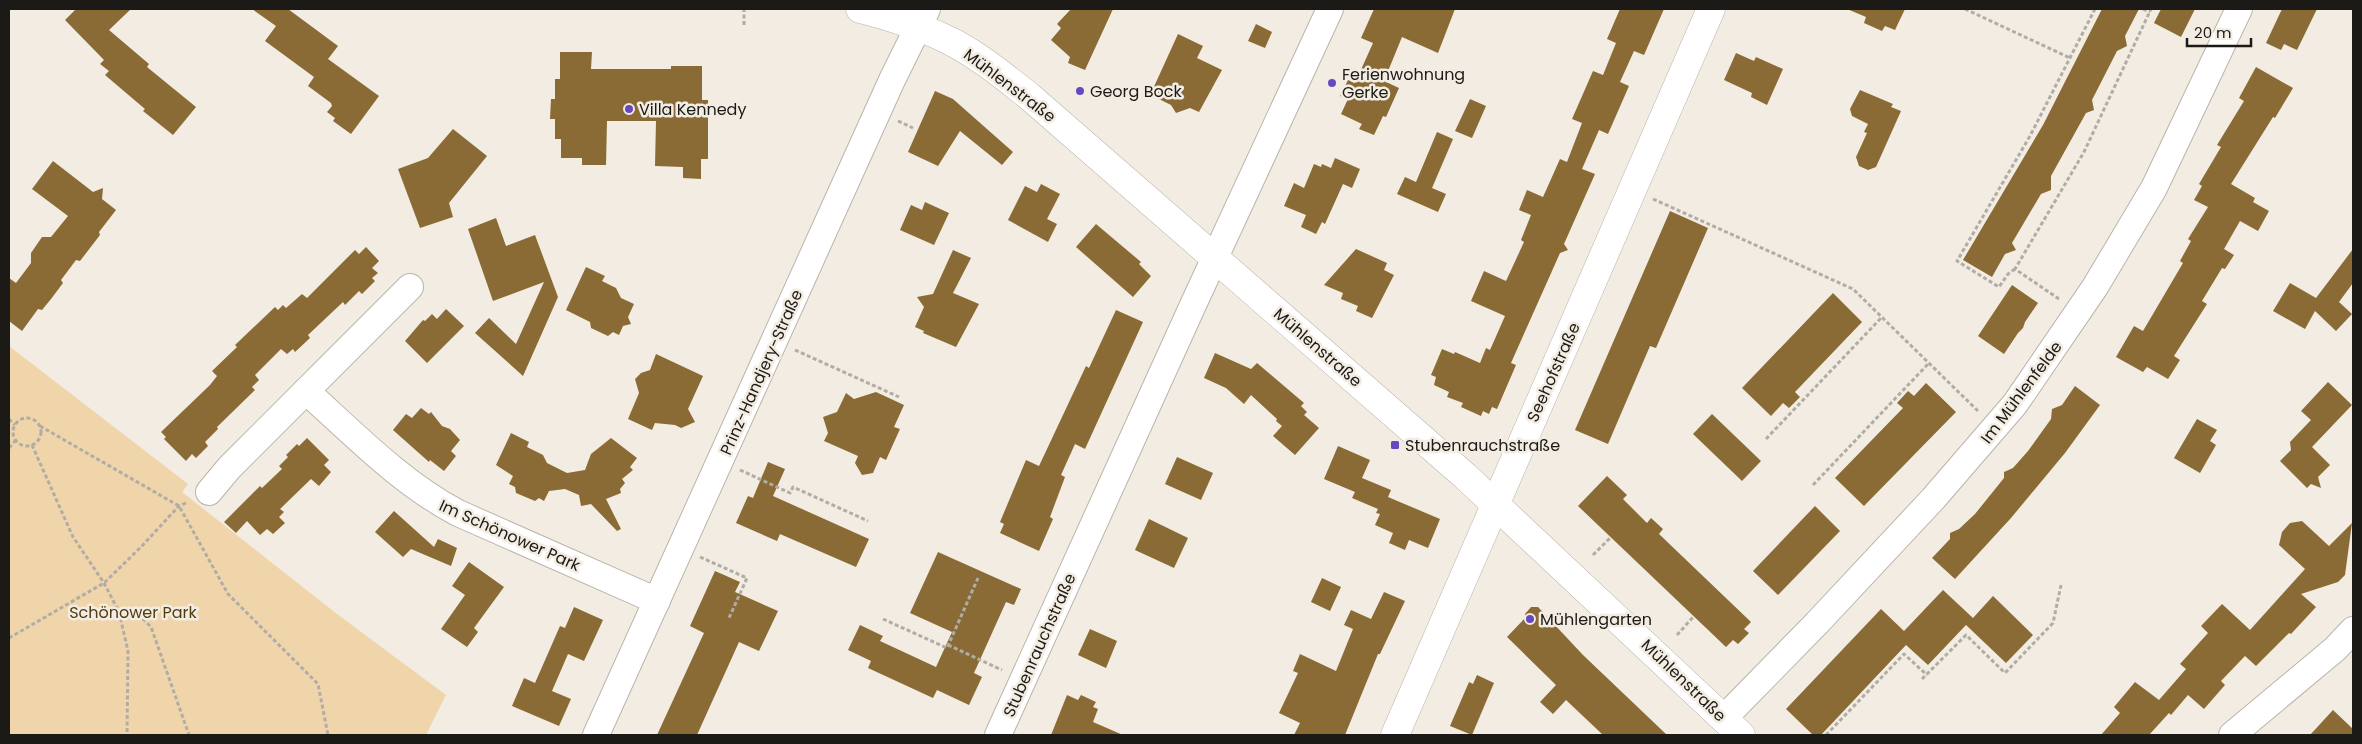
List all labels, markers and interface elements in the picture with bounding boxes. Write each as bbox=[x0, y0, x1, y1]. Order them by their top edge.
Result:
scale bar bbox=[2187, 15, 2251, 47]
text: 20 m bbox=[2194, 22, 2232, 43]
street label: Mühlenstraße bbox=[959, 43, 1061, 128]
place label: Ferienwohnung Gerke bbox=[1342, 63, 1465, 104]
marker: Ferienwohnung Gerke bbox=[1326, 77, 1338, 89]
place label: Georg Bock bbox=[1090, 80, 1182, 103]
marker: Georg Bock bbox=[1074, 85, 1086, 97]
place label: Villa Kennedy bbox=[639, 98, 746, 121]
marker: Villa Kennedy bbox=[623, 103, 635, 115]
street label: Prinz-Handjery-Straße bbox=[715, 286, 808, 459]
street label: Mühlenstraße bbox=[1269, 303, 1367, 392]
street label: Seehofstraße bbox=[1521, 319, 1586, 426]
street label: Im Mühlenfelde bbox=[1975, 336, 2068, 448]
place label: Stubenrauchstraße bbox=[1405, 434, 1560, 457]
marker: Stubenrauchstraße bbox=[1389, 439, 1401, 451]
street label: Im Schönower Park bbox=[436, 494, 585, 577]
street label: Stubenrauchstraße bbox=[997, 570, 1082, 721]
park label: Schönower Park bbox=[69, 601, 198, 624]
place label: Mühlengarten bbox=[1540, 608, 1652, 631]
marker: Mühlengarten bbox=[1524, 613, 1536, 625]
street label: Mühlenstraße bbox=[1636, 634, 1731, 727]

